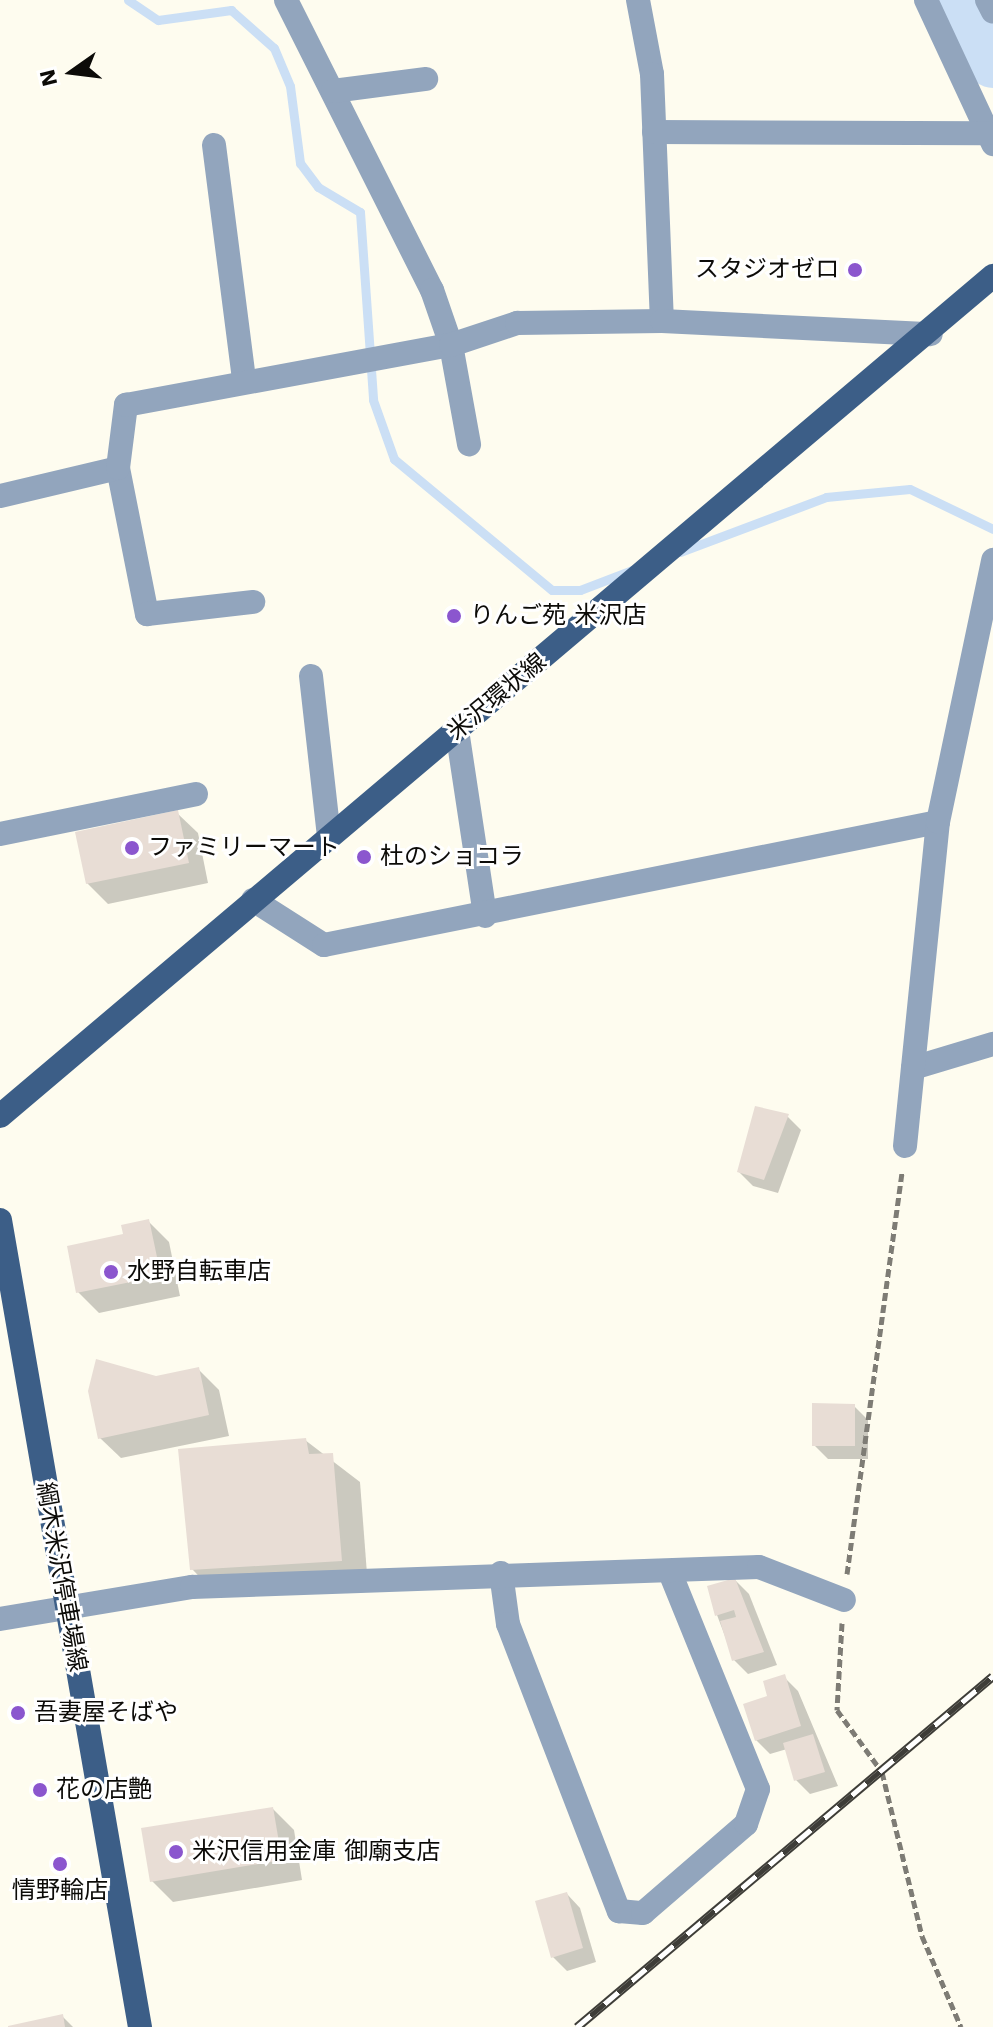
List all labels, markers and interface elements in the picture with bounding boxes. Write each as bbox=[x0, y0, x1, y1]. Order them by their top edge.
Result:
north arrow bbox=[32, 32, 112, 112]
text: N bbox=[34, 67, 62, 89]
place label: スタジオゼロ bbox=[695, 256, 839, 284]
marker: スタジオゼロ bbox=[846, 261, 864, 279]
place label: りんご苑 米沢店 bbox=[470, 602, 646, 630]
marker: りんご苑 米沢店 bbox=[445, 607, 463, 625]
street label: 米沢環状線 bbox=[442, 647, 552, 747]
place label: ファミリーマート bbox=[148, 834, 340, 862]
marker: ファミリーマート bbox=[123, 839, 141, 857]
place label: 杜のショコラ bbox=[380, 843, 524, 871]
marker: 杜のショコラ bbox=[355, 848, 373, 866]
place label: 水野自転車店 bbox=[127, 1258, 271, 1286]
marker: 水野自転車店 bbox=[102, 1263, 120, 1281]
street label: 綱木米沢停車場線 bbox=[30, 1480, 92, 1674]
place label: 吾妻屋そばや bbox=[34, 1699, 178, 1727]
marker: 吾妻屋そばや bbox=[9, 1704, 27, 1722]
place label: 花の店艶 bbox=[56, 1776, 152, 1804]
marker: 花の店艶 bbox=[31, 1781, 49, 1799]
place label: 米沢信用金庫 御廟支店 bbox=[192, 1838, 440, 1866]
marker: 米沢信用金庫 御廟支店 bbox=[167, 1843, 185, 1861]
marker: 情野輪店 bbox=[51, 1855, 69, 1873]
place label: 情野輪店 bbox=[12, 1877, 108, 1905]

